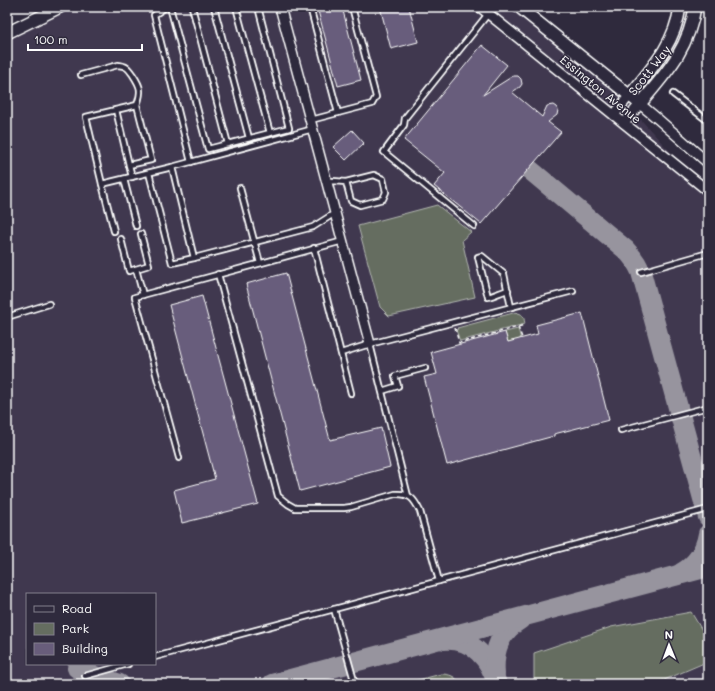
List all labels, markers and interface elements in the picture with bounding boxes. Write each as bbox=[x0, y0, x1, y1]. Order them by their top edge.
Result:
scale bar bbox=[28, 26, 142, 52]
text: 100 m bbox=[34, 31, 68, 47]
street label: Scott Way bbox=[624, 42, 674, 98]
street label: Essington Avenue bbox=[557, 51, 645, 127]
legend bbox=[26, 593, 156, 665]
text: Road bbox=[62, 600, 92, 616]
text: Park bbox=[62, 620, 89, 636]
north arrow bbox=[649, 625, 689, 665]
text: N bbox=[665, 627, 673, 642]
text: Building bbox=[62, 640, 108, 656]

